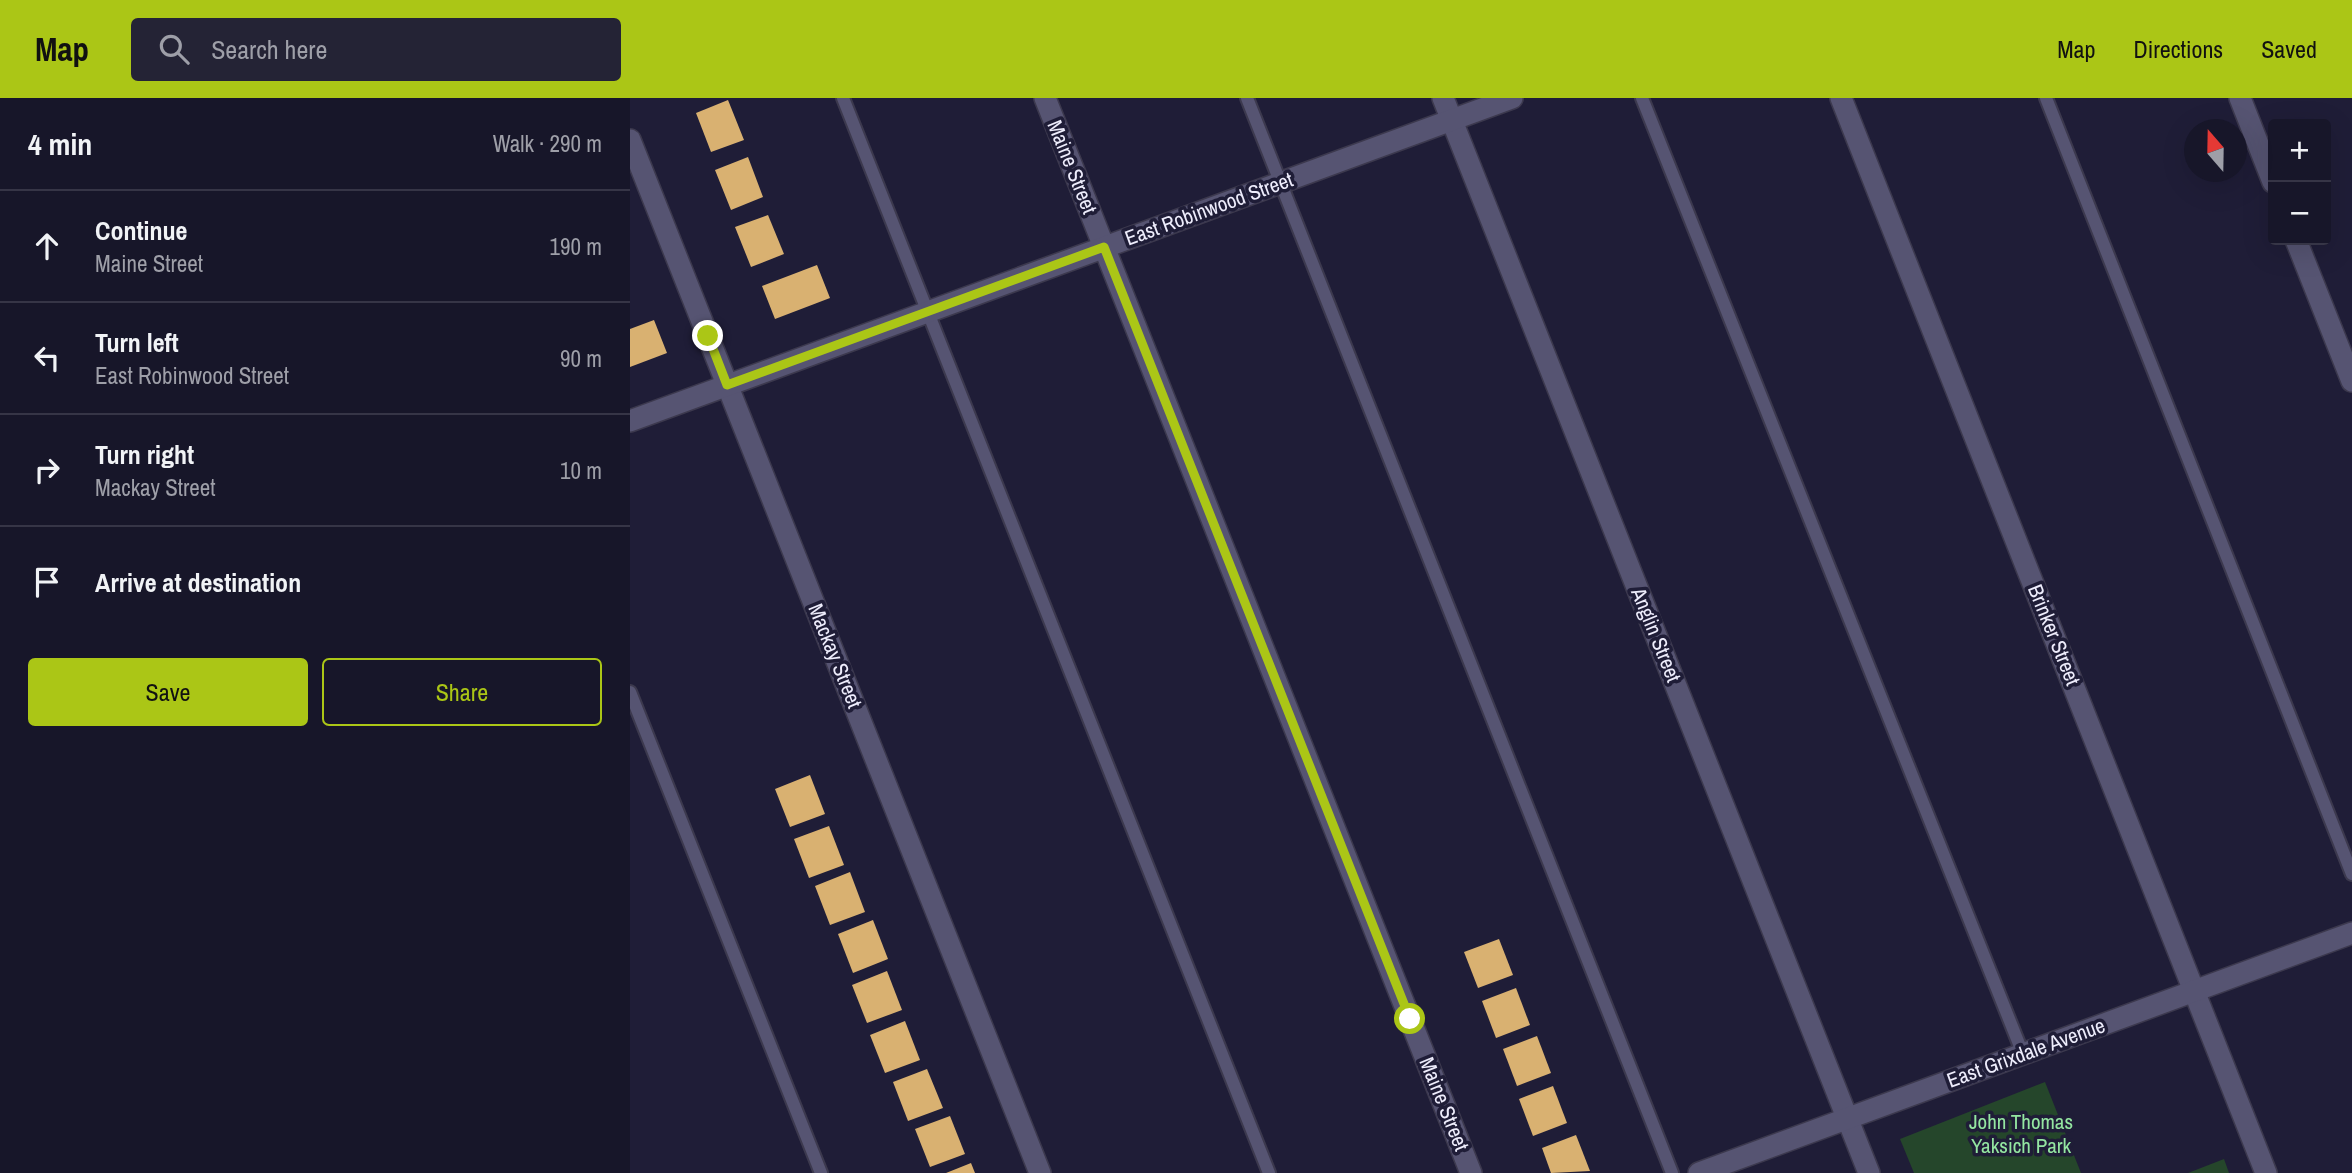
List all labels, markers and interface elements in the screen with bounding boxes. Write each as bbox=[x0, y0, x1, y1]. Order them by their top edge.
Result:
search box bbox=[131, 18, 621, 81]
text: Map bbox=[35, 27, 89, 71]
icon: search bbox=[155, 30, 193, 68]
text: Search here bbox=[211, 32, 327, 67]
text: Map bbox=[2057, 33, 2095, 65]
text: Directions bbox=[2133, 33, 2223, 65]
text: Saved bbox=[2261, 33, 2317, 65]
street label: Maine Street bbox=[1041, 116, 1104, 218]
north arrow bbox=[2184, 119, 2247, 182]
map controls bbox=[2268, 119, 2331, 245]
button: + bbox=[2268, 119, 2331, 182]
text: 4 min bbox=[28, 124, 92, 164]
text: Walk · 290 m bbox=[493, 128, 602, 159]
street label: East Robinwood Street bbox=[1121, 165, 1297, 252]
button: − bbox=[2268, 182, 2331, 245]
text: Continue bbox=[95, 213, 187, 248]
icon: ahead bbox=[28, 227, 66, 265]
text: 190 m bbox=[550, 231, 602, 262]
text: Maine Street bbox=[95, 248, 203, 279]
route end bbox=[692, 320, 723, 351]
text: Turn left bbox=[95, 325, 179, 360]
icon: left bbox=[28, 339, 66, 377]
text: 90 m bbox=[560, 343, 602, 374]
text: East Robinwood Street bbox=[95, 360, 289, 391]
text: Turn right bbox=[95, 437, 194, 472]
icon: right bbox=[28, 451, 66, 489]
text: 10 m bbox=[560, 455, 602, 486]
text: Mackay Street bbox=[95, 472, 216, 503]
icon: arrive bbox=[28, 563, 66, 601]
text: Arrive at destination bbox=[95, 565, 301, 600]
street label: Brinker Street bbox=[2021, 580, 2088, 690]
street label: Anglin Street bbox=[1624, 582, 1689, 687]
street label: Mackay Street bbox=[801, 599, 870, 712]
button: Save bbox=[28, 658, 308, 726]
button: Share bbox=[322, 658, 602, 726]
route start bbox=[1394, 1003, 1425, 1034]
street label: East Grixdale Avenue bbox=[1943, 1010, 2109, 1095]
street label: Maine Street bbox=[1413, 1053, 1476, 1155]
park label: John Thomas Yaksich Park bbox=[1969, 1107, 2073, 1160]

